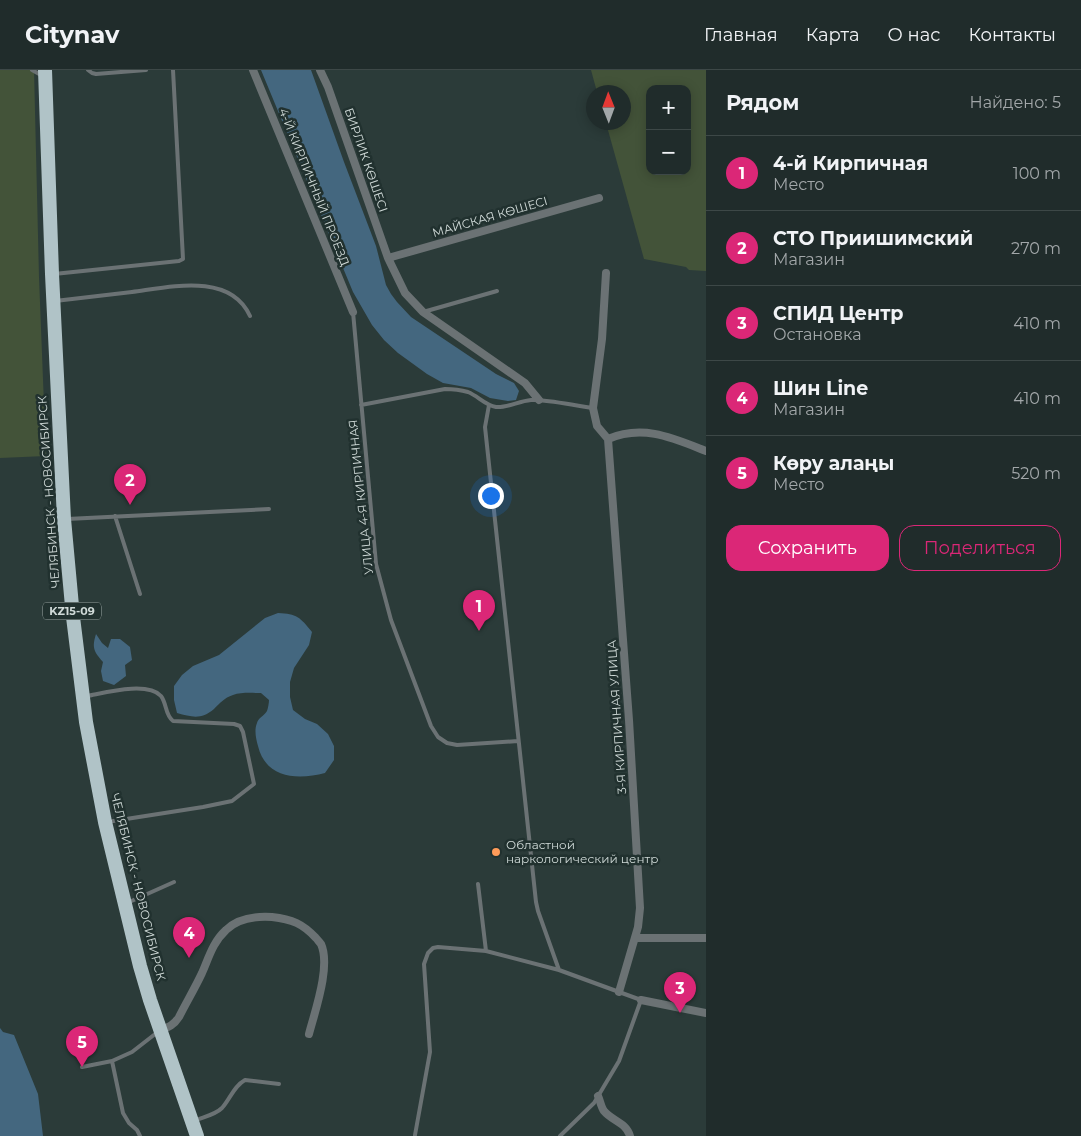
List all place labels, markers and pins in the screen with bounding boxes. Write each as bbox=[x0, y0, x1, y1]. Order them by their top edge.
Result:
pin: 2 bbox=[114, 464, 146, 505]
pin: 1 bbox=[463, 590, 495, 631]
place label: Областной наркологический центр bbox=[506, 837, 659, 866]
marker: Областной наркологический центр bbox=[490, 846, 502, 858]
pin: 4 bbox=[173, 917, 205, 958]
pin: 3 bbox=[664, 972, 696, 1013]
pin: 5 bbox=[66, 1026, 98, 1067]

